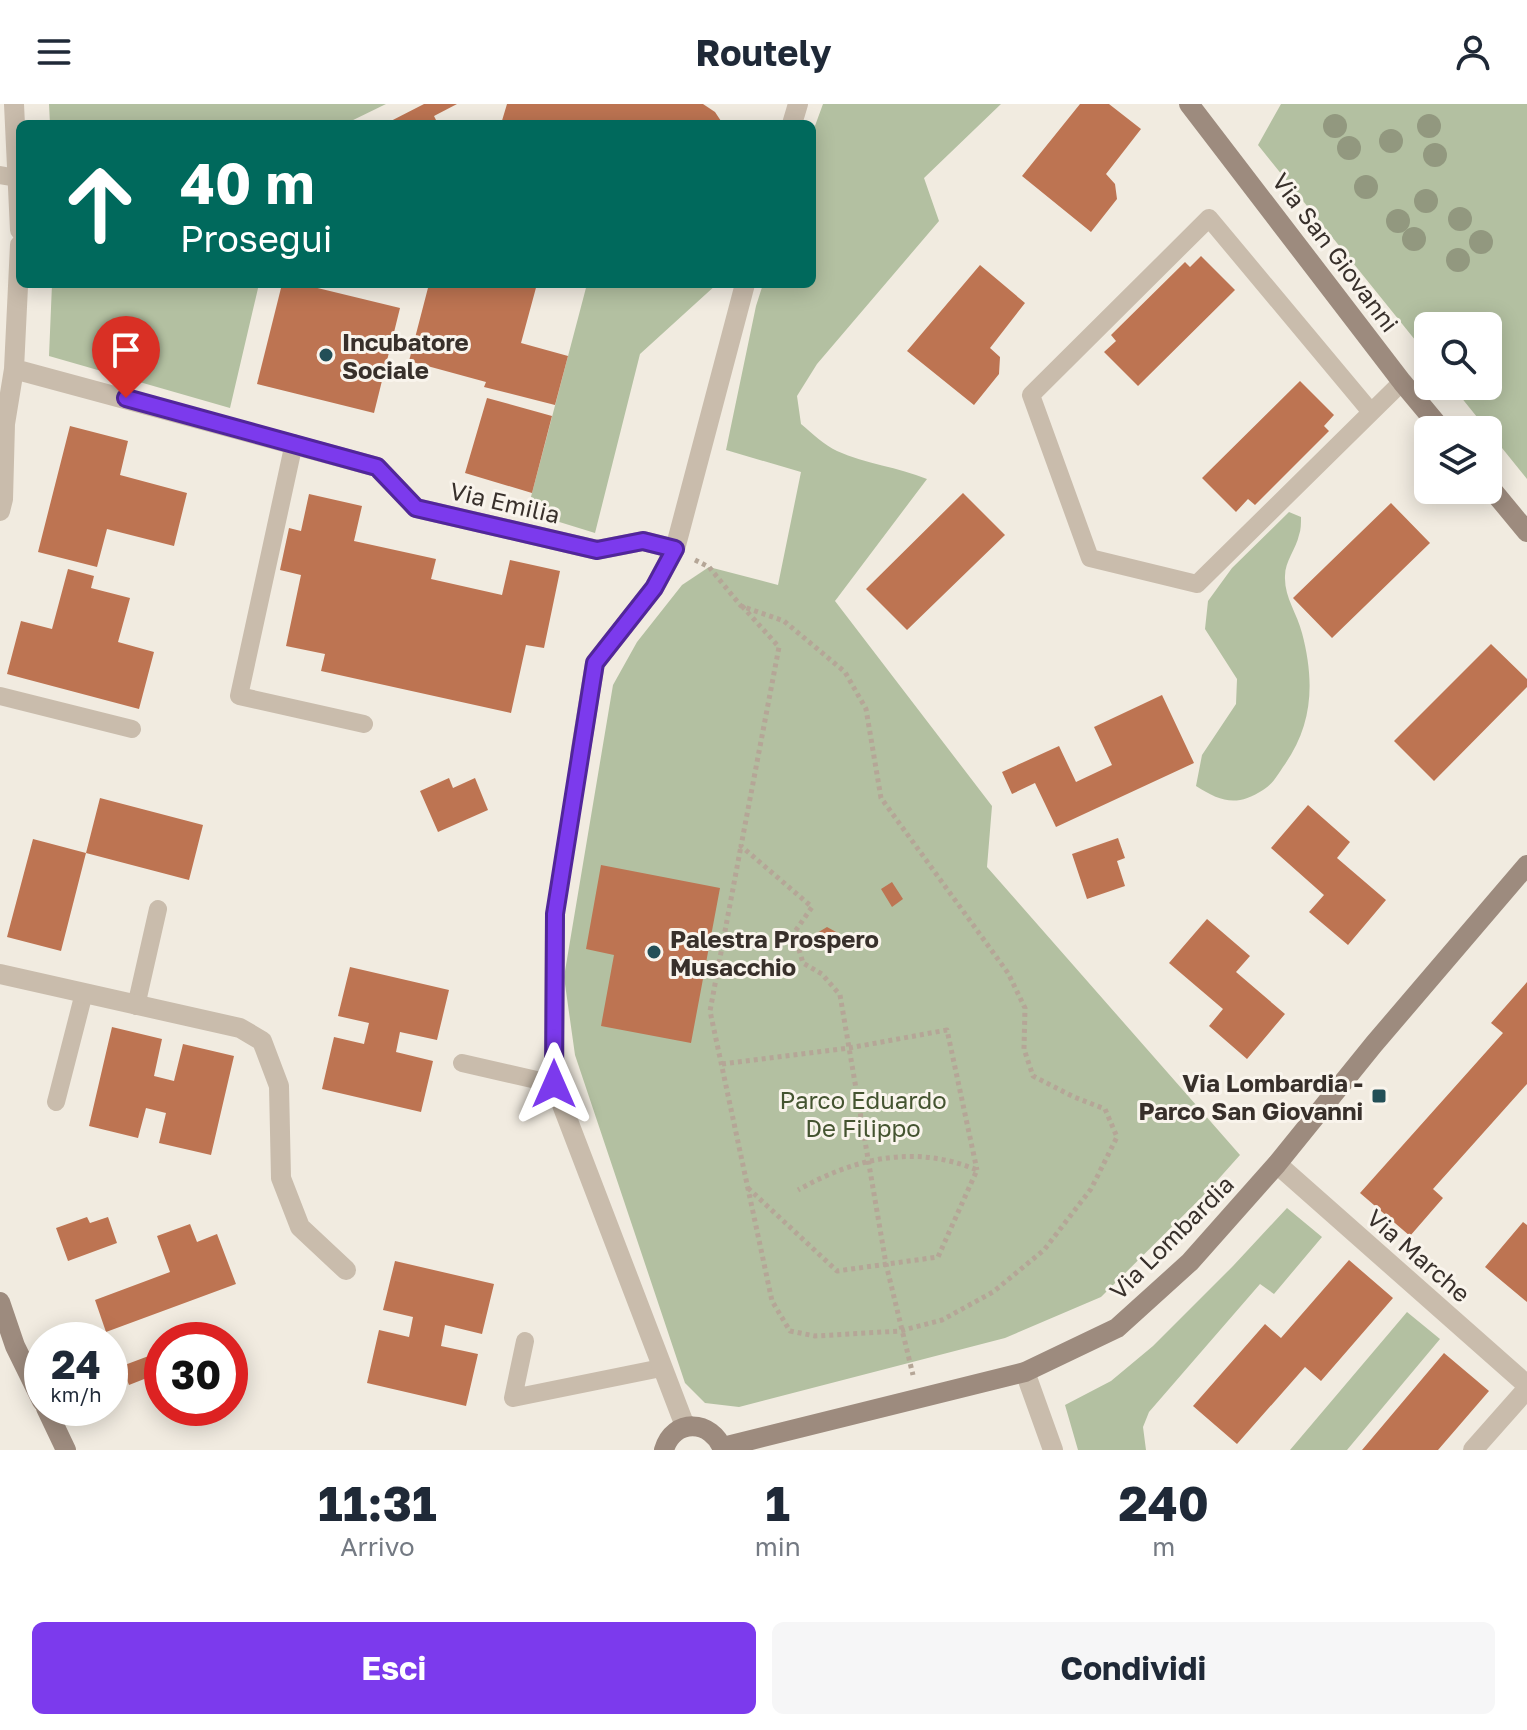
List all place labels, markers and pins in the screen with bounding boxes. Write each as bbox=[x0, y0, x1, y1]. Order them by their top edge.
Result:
pin bbox=[92, 316, 160, 398]
place label: Incubatore Sociale bbox=[342, 327, 469, 384]
marker: Incubatore Sociale bbox=[317, 346, 335, 364]
place label: Palestra Prospero Musacchio bbox=[670, 924, 879, 981]
marker: Palestra Prospero Musacchio bbox=[645, 943, 663, 961]
place label: Via Lombardia - Parco San Giovanni bbox=[1138, 1068, 1363, 1125]
marker: Via Lombardia - Parco San Giovanni bbox=[1370, 1087, 1388, 1105]

